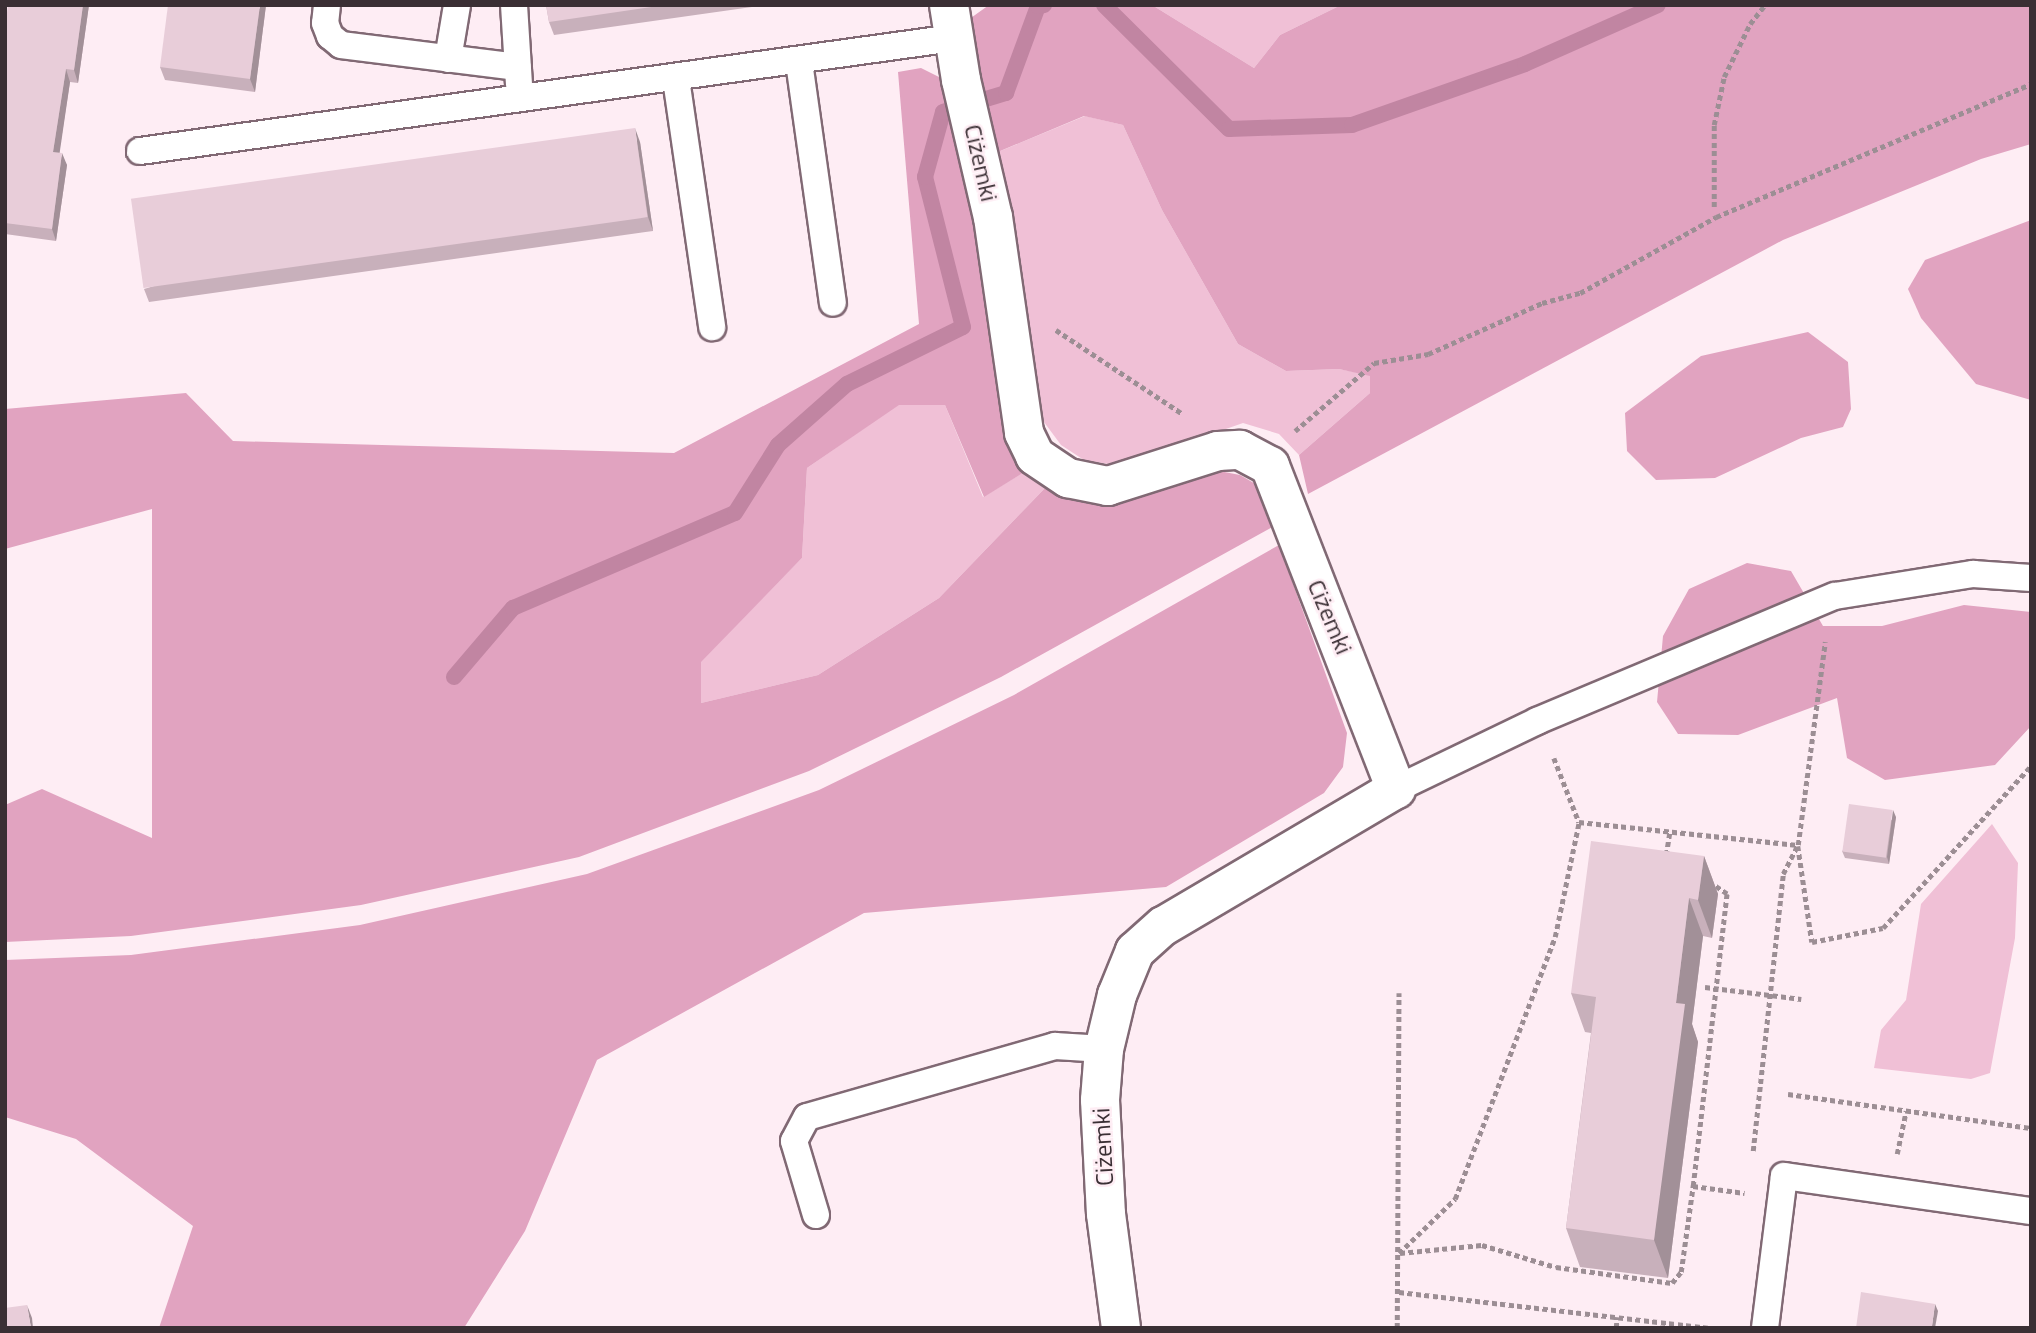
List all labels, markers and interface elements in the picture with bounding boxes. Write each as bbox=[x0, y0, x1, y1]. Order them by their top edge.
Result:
street label: Ciżemki bbox=[958, 122, 1004, 204]
street label: Ciżemki bbox=[1301, 575, 1359, 659]
street label: Ciżemki bbox=[1087, 1107, 1119, 1187]

